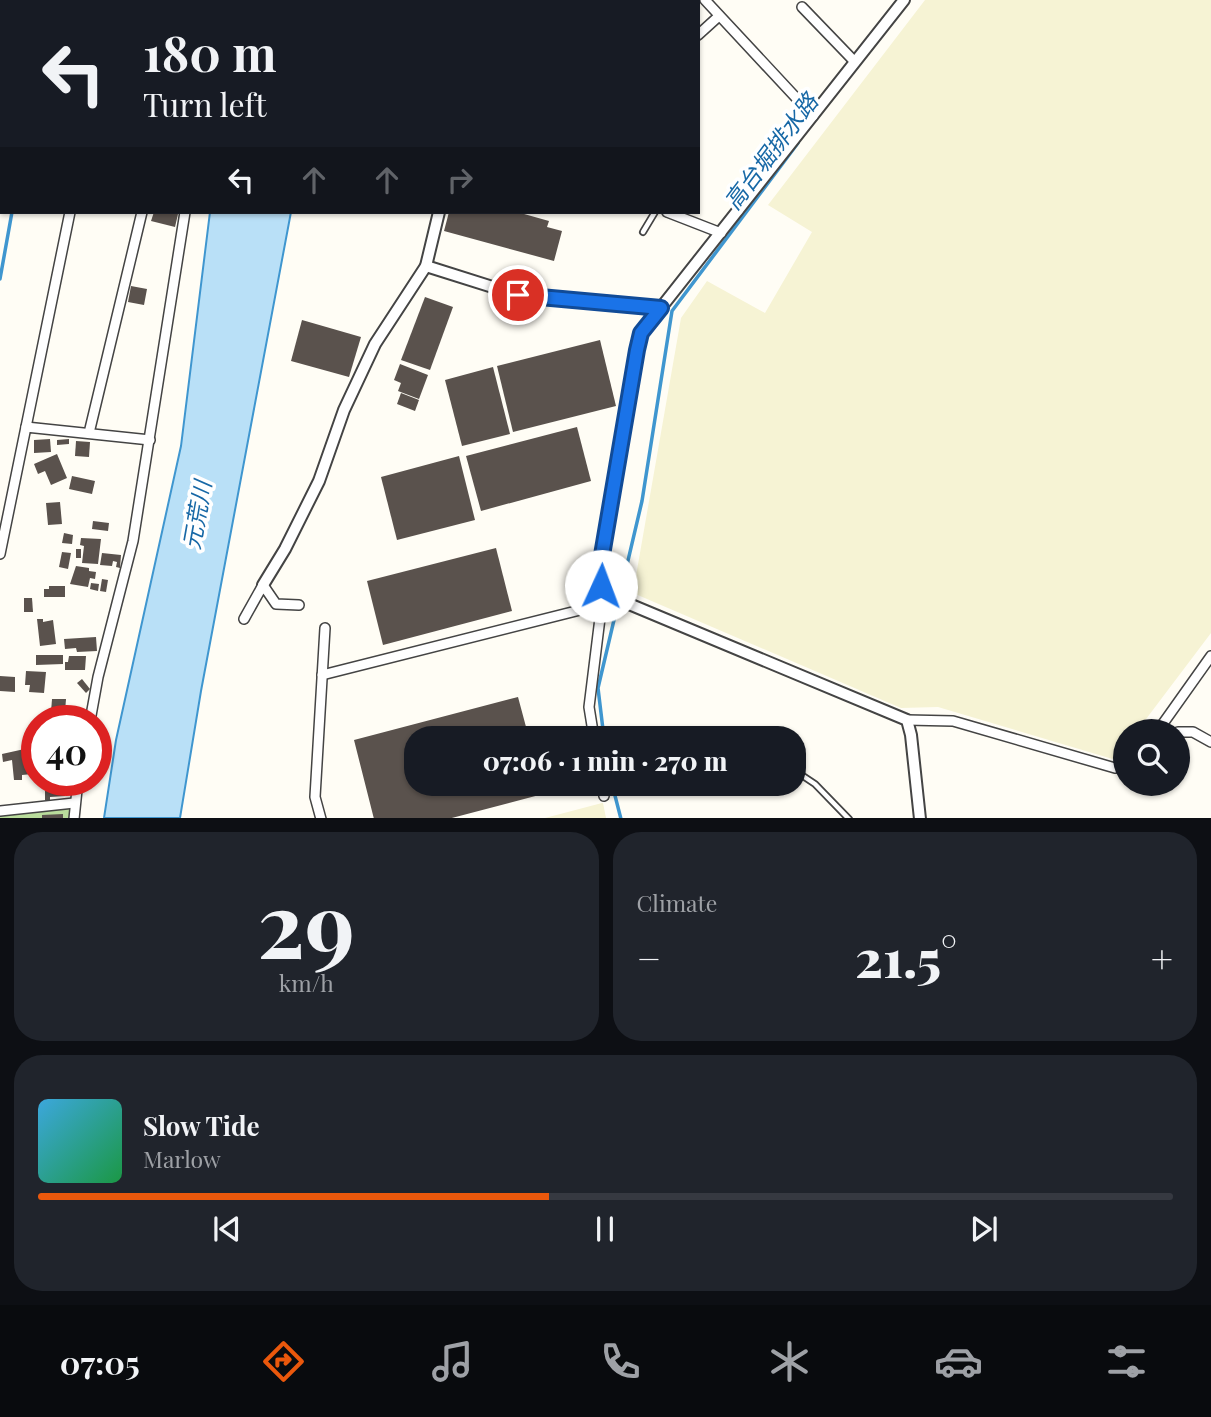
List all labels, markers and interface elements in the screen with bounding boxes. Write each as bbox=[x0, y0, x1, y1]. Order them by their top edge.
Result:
text: 180 m bbox=[143, 19, 277, 84]
icon: left bbox=[28, 28, 119, 119]
text: Turn left bbox=[143, 82, 267, 125]
water label: 高台堀排水路 bbox=[716, 85, 825, 215]
icon: left bbox=[222, 161, 260, 199]
icon: ahead bbox=[295, 161, 333, 199]
icon: ahead bbox=[368, 161, 406, 199]
icon: right bbox=[441, 161, 479, 199]
pin bbox=[488, 265, 548, 325]
icon: arrive bbox=[499, 276, 537, 314]
water label: 元荒川 bbox=[175, 475, 218, 552]
position arrow bbox=[564, 549, 638, 623]
speed limit sign: 40 bbox=[21, 705, 112, 796]
map controls bbox=[1113, 719, 1190, 796]
button: search bbox=[1113, 719, 1190, 796]
text: 07:06 · 1 min · 270 m bbox=[483, 743, 727, 778]
text: 29 bbox=[257, 861, 355, 982]
text: Climate bbox=[637, 887, 717, 918]
text: 21.5° bbox=[855, 922, 957, 991]
text: − bbox=[637, 932, 661, 983]
text: + bbox=[1151, 932, 1173, 983]
text: km/h bbox=[279, 967, 334, 998]
text: Slow Tide bbox=[143, 1108, 260, 1143]
text: Marlow bbox=[143, 1143, 221, 1174]
icon: previous bbox=[208, 1210, 246, 1248]
icon: pause bbox=[586, 1210, 624, 1248]
icon: next bbox=[965, 1210, 1003, 1248]
icon: directions bbox=[259, 1337, 308, 1386]
icon: music bbox=[428, 1337, 477, 1386]
icon: phone bbox=[596, 1337, 645, 1386]
icon: climate bbox=[765, 1337, 814, 1386]
icon: car bbox=[934, 1337, 983, 1386]
icon: filters bbox=[1102, 1337, 1151, 1386]
text: 07:05 bbox=[60, 1340, 140, 1383]

